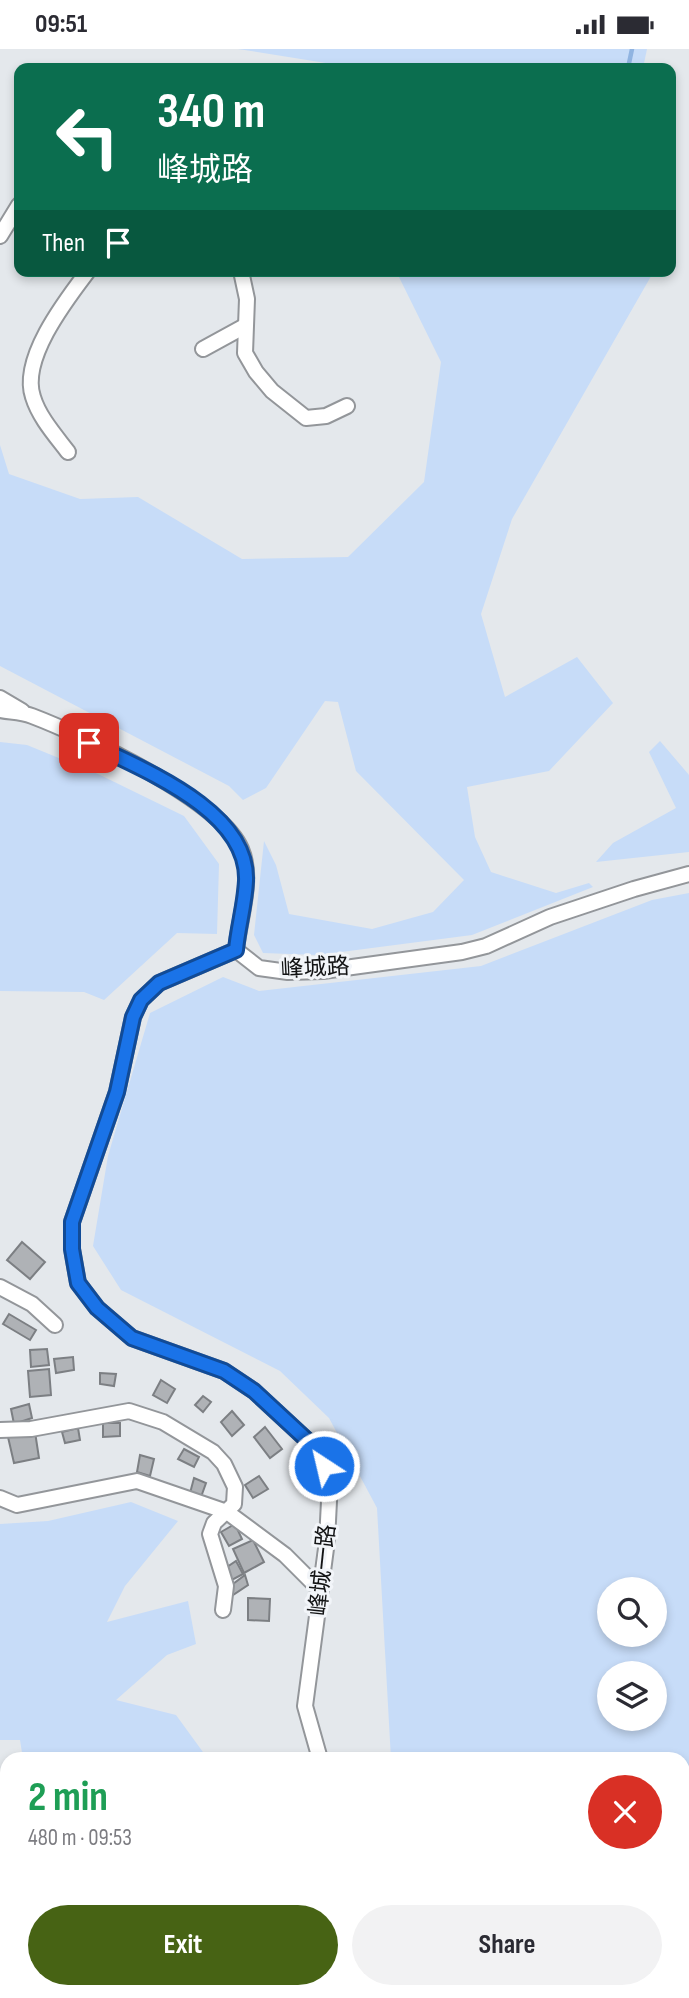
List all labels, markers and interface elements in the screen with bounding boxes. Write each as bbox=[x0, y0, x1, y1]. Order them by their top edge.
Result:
text: 09:51 bbox=[35, 9, 87, 40]
text: 340 m bbox=[157, 83, 265, 142]
icon: left bbox=[42, 91, 133, 182]
text: 峰城路 bbox=[157, 151, 253, 190]
icon: arrive bbox=[99, 224, 137, 262]
text: Then bbox=[42, 228, 85, 259]
pin bbox=[59, 713, 119, 773]
icon: arrive bbox=[70, 724, 108, 762]
street label: 峰城路 bbox=[280, 952, 350, 984]
position arrow bbox=[287, 1429, 361, 1503]
street label: 峰城一路 bbox=[304, 1523, 342, 1617]
map controls bbox=[597, 1577, 667, 1731]
button: search bbox=[597, 1577, 667, 1647]
button: layers bbox=[597, 1661, 667, 1731]
text: 2 min bbox=[28, 1772, 108, 1823]
button: close bbox=[588, 1775, 662, 1849]
text: 480 m · 09:53 bbox=[28, 1824, 132, 1852]
button: Exit bbox=[28, 1905, 338, 1985]
button: Share bbox=[352, 1905, 662, 1985]

